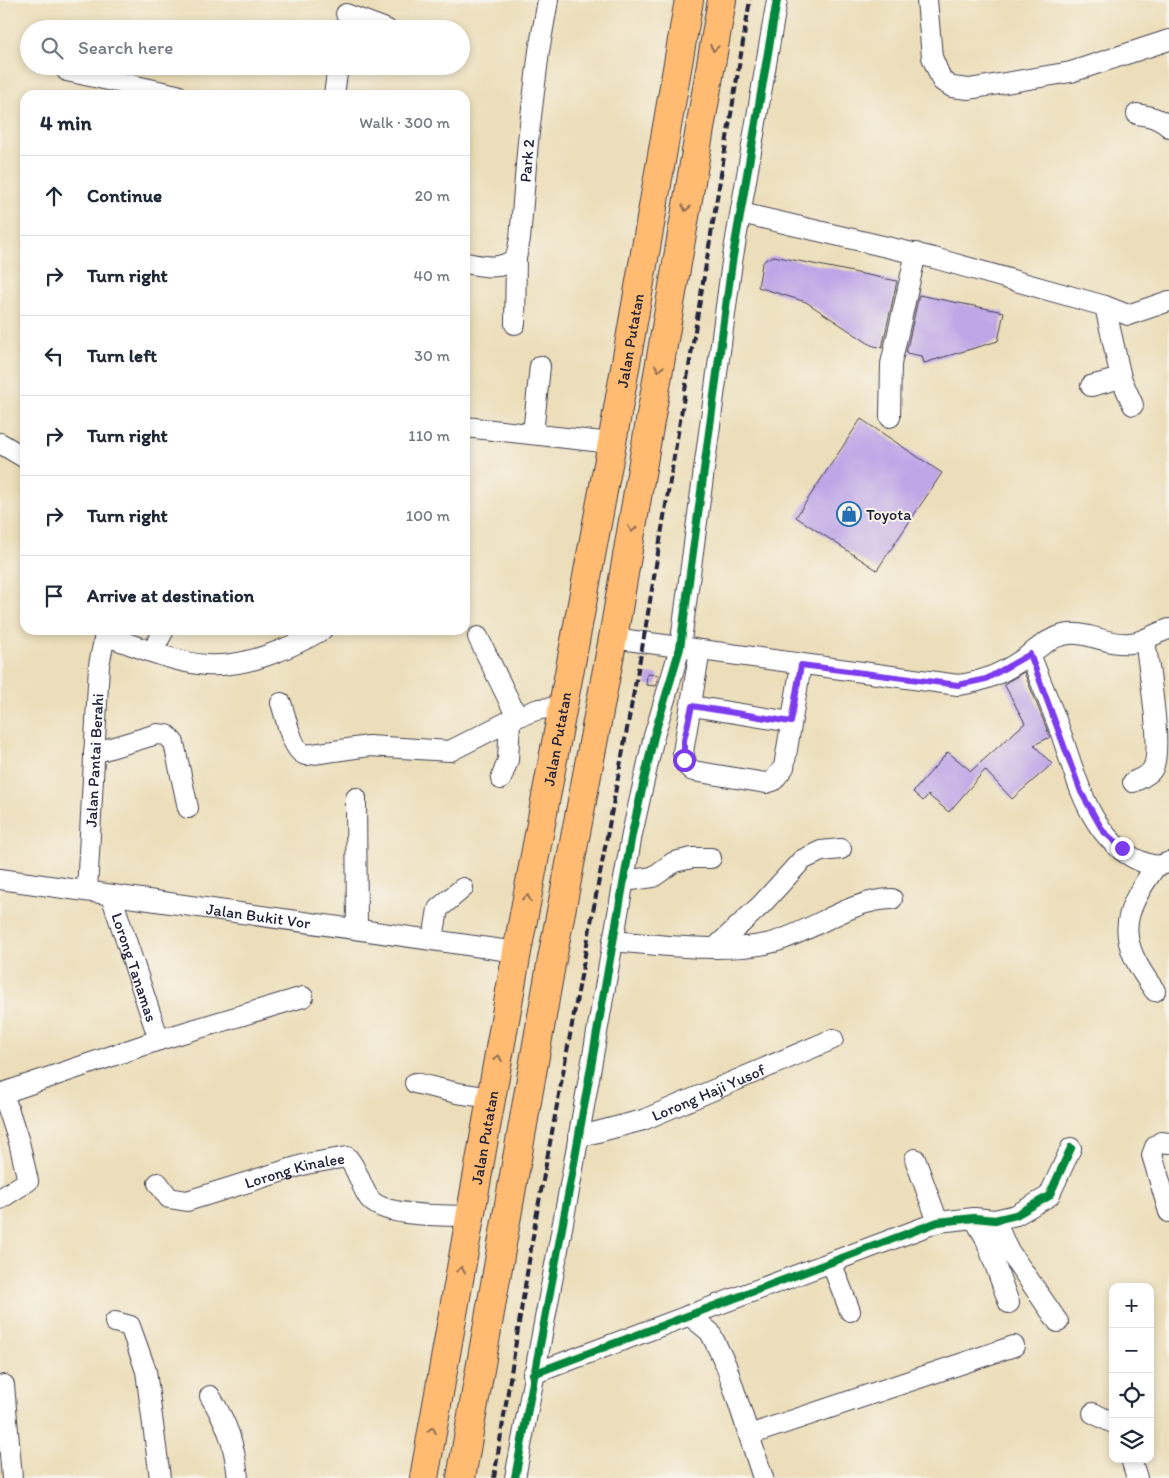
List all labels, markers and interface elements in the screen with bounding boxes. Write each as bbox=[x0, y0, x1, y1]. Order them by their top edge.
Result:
search box bbox=[20, 20, 470, 75]
icon: search bbox=[38, 34, 66, 62]
text: Search here bbox=[78, 36, 173, 59]
one-way arrow bbox=[709, 44, 719, 52]
text: 4 min bbox=[40, 110, 92, 135]
text: Walk · 300 m bbox=[359, 113, 450, 132]
street label: Park 2 bbox=[515, 138, 538, 183]
icon: ahead bbox=[40, 182, 68, 210]
text: Continue bbox=[87, 184, 162, 207]
text: 20 m bbox=[415, 186, 450, 205]
one-way arrow bbox=[681, 204, 692, 212]
icon: right bbox=[40, 262, 68, 290]
text: Turn right bbox=[87, 264, 168, 287]
text: 40 m bbox=[413, 266, 450, 285]
street label: Jalan Putatan bbox=[612, 292, 647, 389]
icon: left bbox=[40, 342, 68, 370]
text: Turn left bbox=[87, 344, 157, 367]
text: 30 m bbox=[414, 346, 450, 365]
one-way arrow bbox=[654, 364, 664, 373]
icon: right bbox=[40, 422, 68, 450]
text: Turn right bbox=[87, 424, 168, 447]
text: 110 m bbox=[408, 426, 450, 445]
shop icon: Toyota bbox=[836, 501, 862, 527]
icon: right bbox=[40, 502, 68, 530]
text: Turn right bbox=[87, 504, 168, 527]
place label: Toyota bbox=[866, 505, 912, 524]
text: 100 m bbox=[406, 506, 450, 525]
one-way arrow bbox=[627, 524, 637, 533]
icon: arrive bbox=[40, 582, 68, 610]
text: Arrive at destination bbox=[87, 584, 254, 607]
street label: Jalan Putatan bbox=[539, 690, 575, 787]
street label: Jalan Pantai Berahi bbox=[81, 693, 107, 828]
route start bbox=[673, 749, 696, 772]
route end bbox=[1111, 837, 1134, 860]
one-way arrow bbox=[521, 894, 532, 903]
street label: Jalan Bukit Vor bbox=[205, 899, 312, 932]
street label: Lorong Tanamas bbox=[108, 910, 162, 1024]
one-way arrow bbox=[493, 1054, 503, 1063]
street label: Lorong Haji Yusof bbox=[649, 1059, 769, 1125]
street label: Jalan Putatan bbox=[467, 1088, 502, 1186]
street label: Lorong Kinalee bbox=[242, 1148, 346, 1192]
one-way arrow bbox=[456, 1266, 466, 1274]
map controls bbox=[1109, 1283, 1154, 1463]
button: + bbox=[1109, 1283, 1154, 1328]
button: − bbox=[1109, 1328, 1154, 1373]
button: locate bbox=[1109, 1373, 1154, 1418]
button: layers bbox=[1109, 1418, 1154, 1463]
one-way arrow bbox=[427, 1426, 437, 1434]

